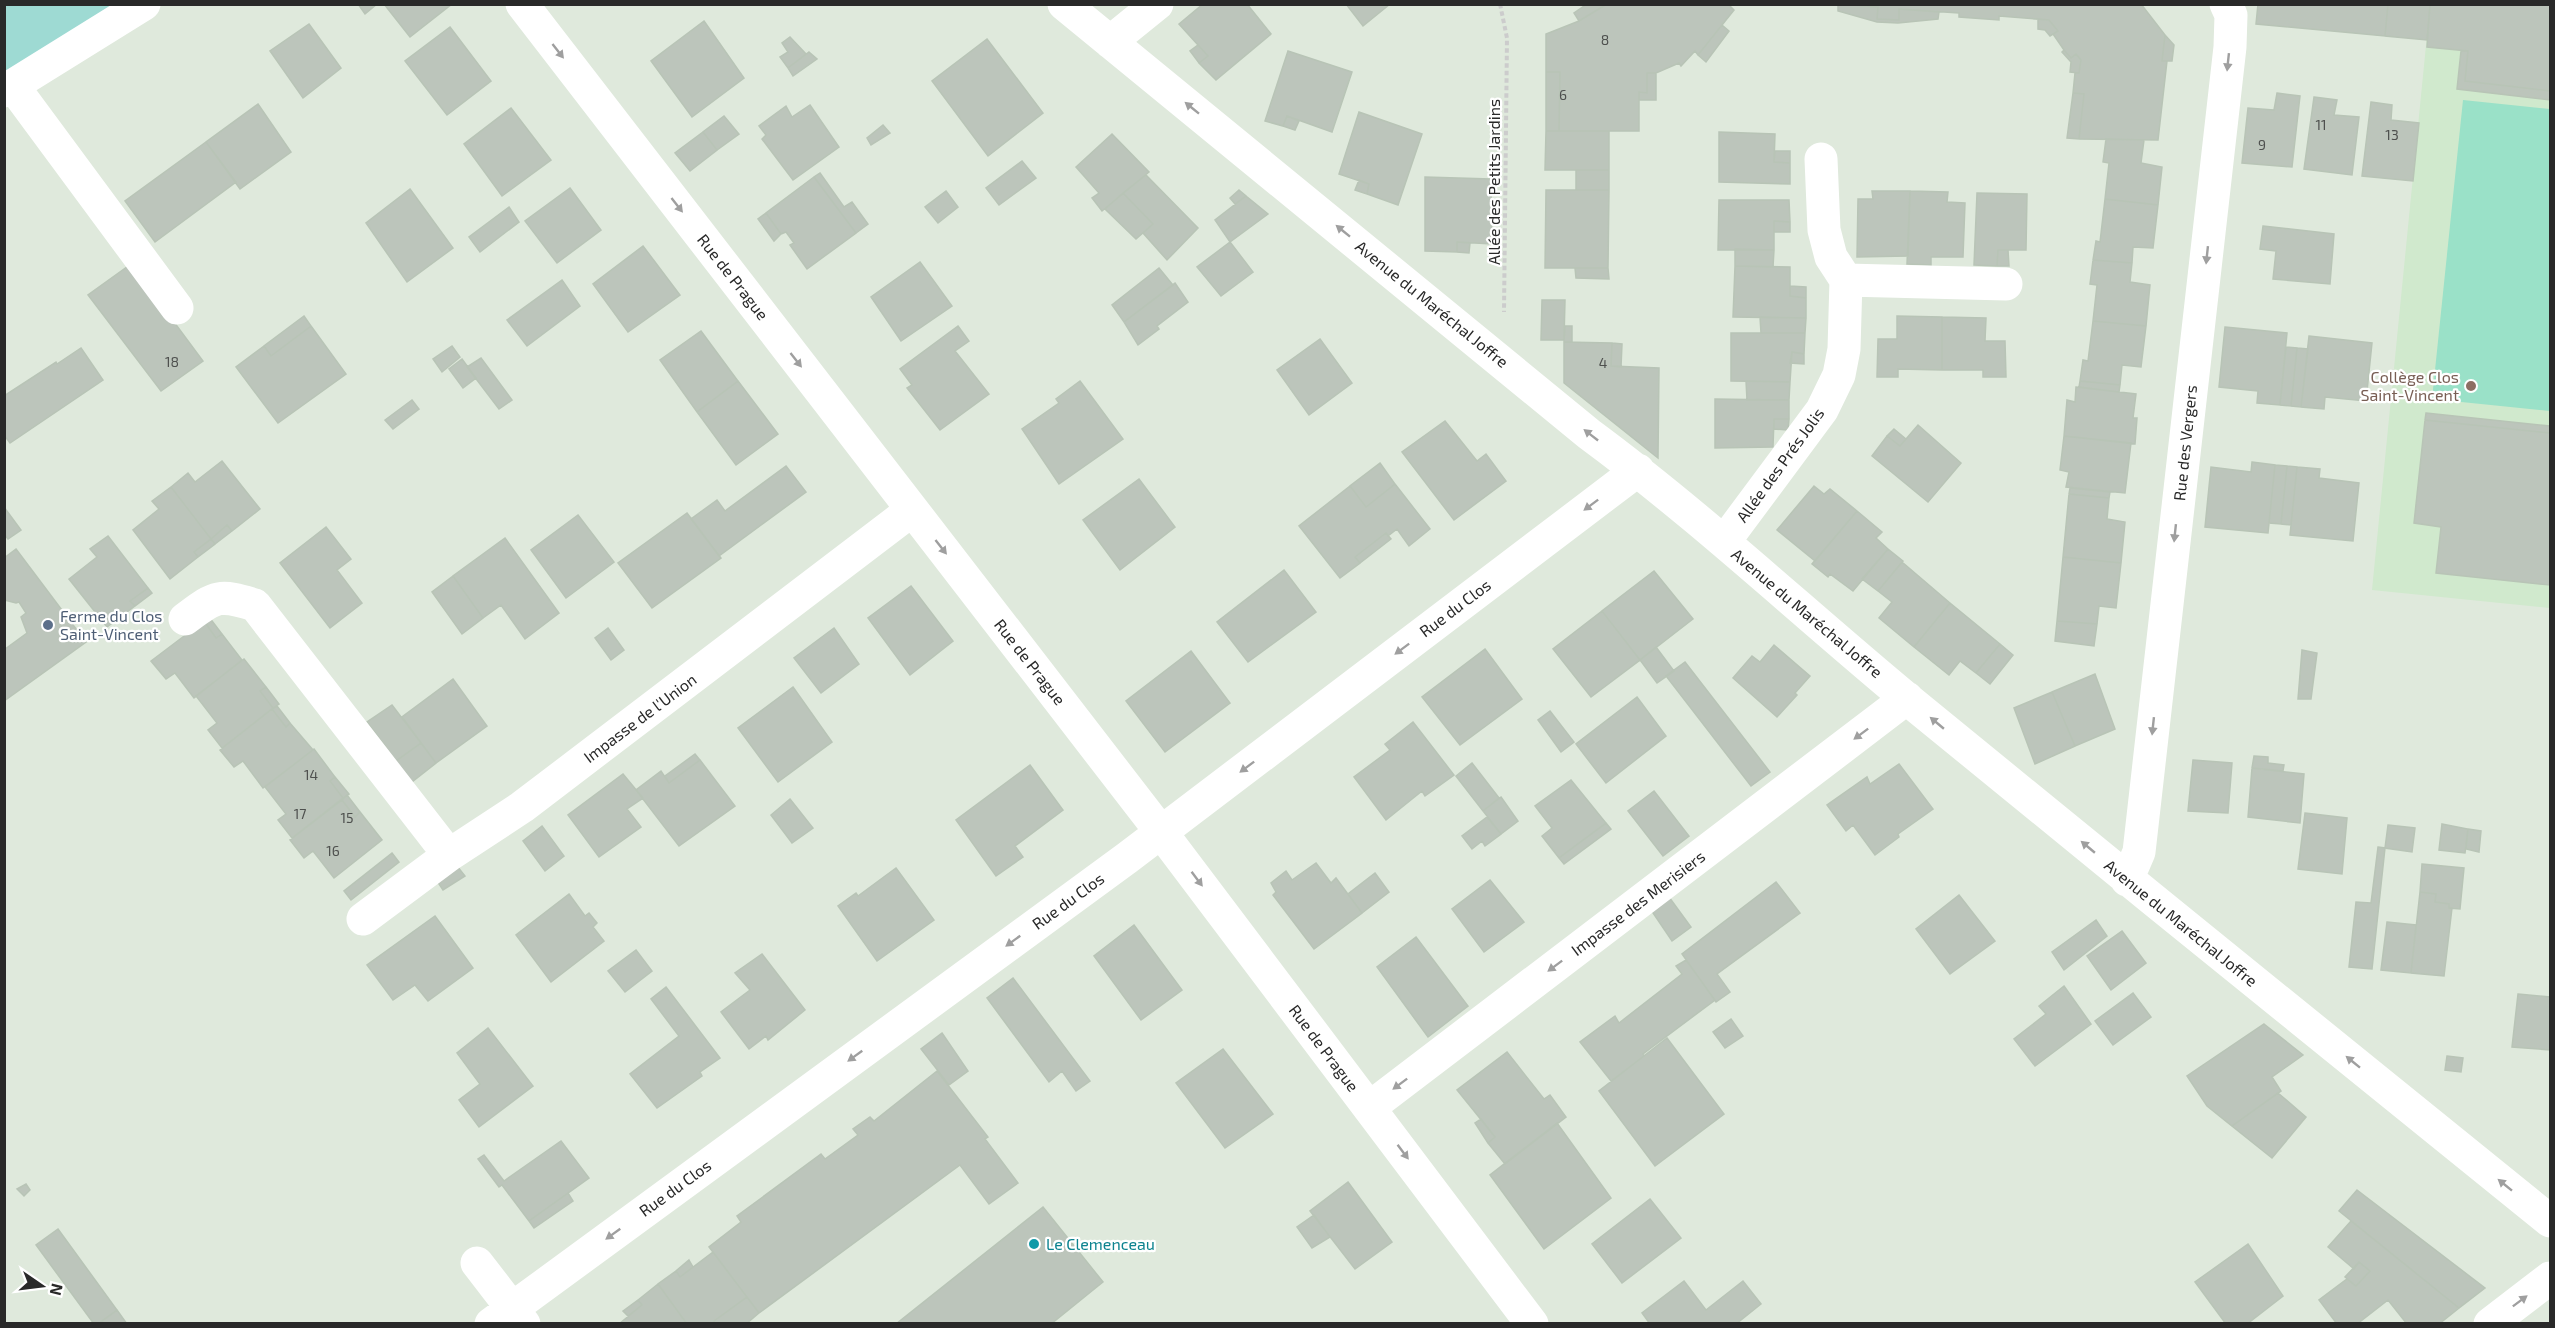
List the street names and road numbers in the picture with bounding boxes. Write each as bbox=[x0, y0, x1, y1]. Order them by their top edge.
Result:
street label: Allée des Petits Jardins bbox=[1484, 99, 1503, 265]
street label: Rue de Prague bbox=[694, 230, 773, 323]
street label: Avenue du Maréchal Joffre bbox=[1352, 236, 1512, 371]
street label: Rue des Vergers bbox=[2169, 384, 2200, 502]
street label: Allée des Prés Jolis bbox=[1732, 404, 1827, 526]
street label: Avenue du Maréchal Joffre bbox=[1728, 544, 1887, 681]
street label: Rue du Clos bbox=[1415, 575, 1494, 641]
street label: Rue de Prague bbox=[991, 615, 1070, 708]
street label: Impasse de l'Union bbox=[580, 669, 700, 766]
street label: Impasse des Merisiers bbox=[1567, 846, 1708, 959]
street label: Avenue du Maréchal Joffre bbox=[2101, 855, 2261, 990]
street label: Rue du Clos bbox=[1028, 868, 1107, 933]
street label: Rue de Prague bbox=[1286, 1001, 1363, 1095]
street label: Rue du Clos bbox=[635, 1155, 714, 1220]

